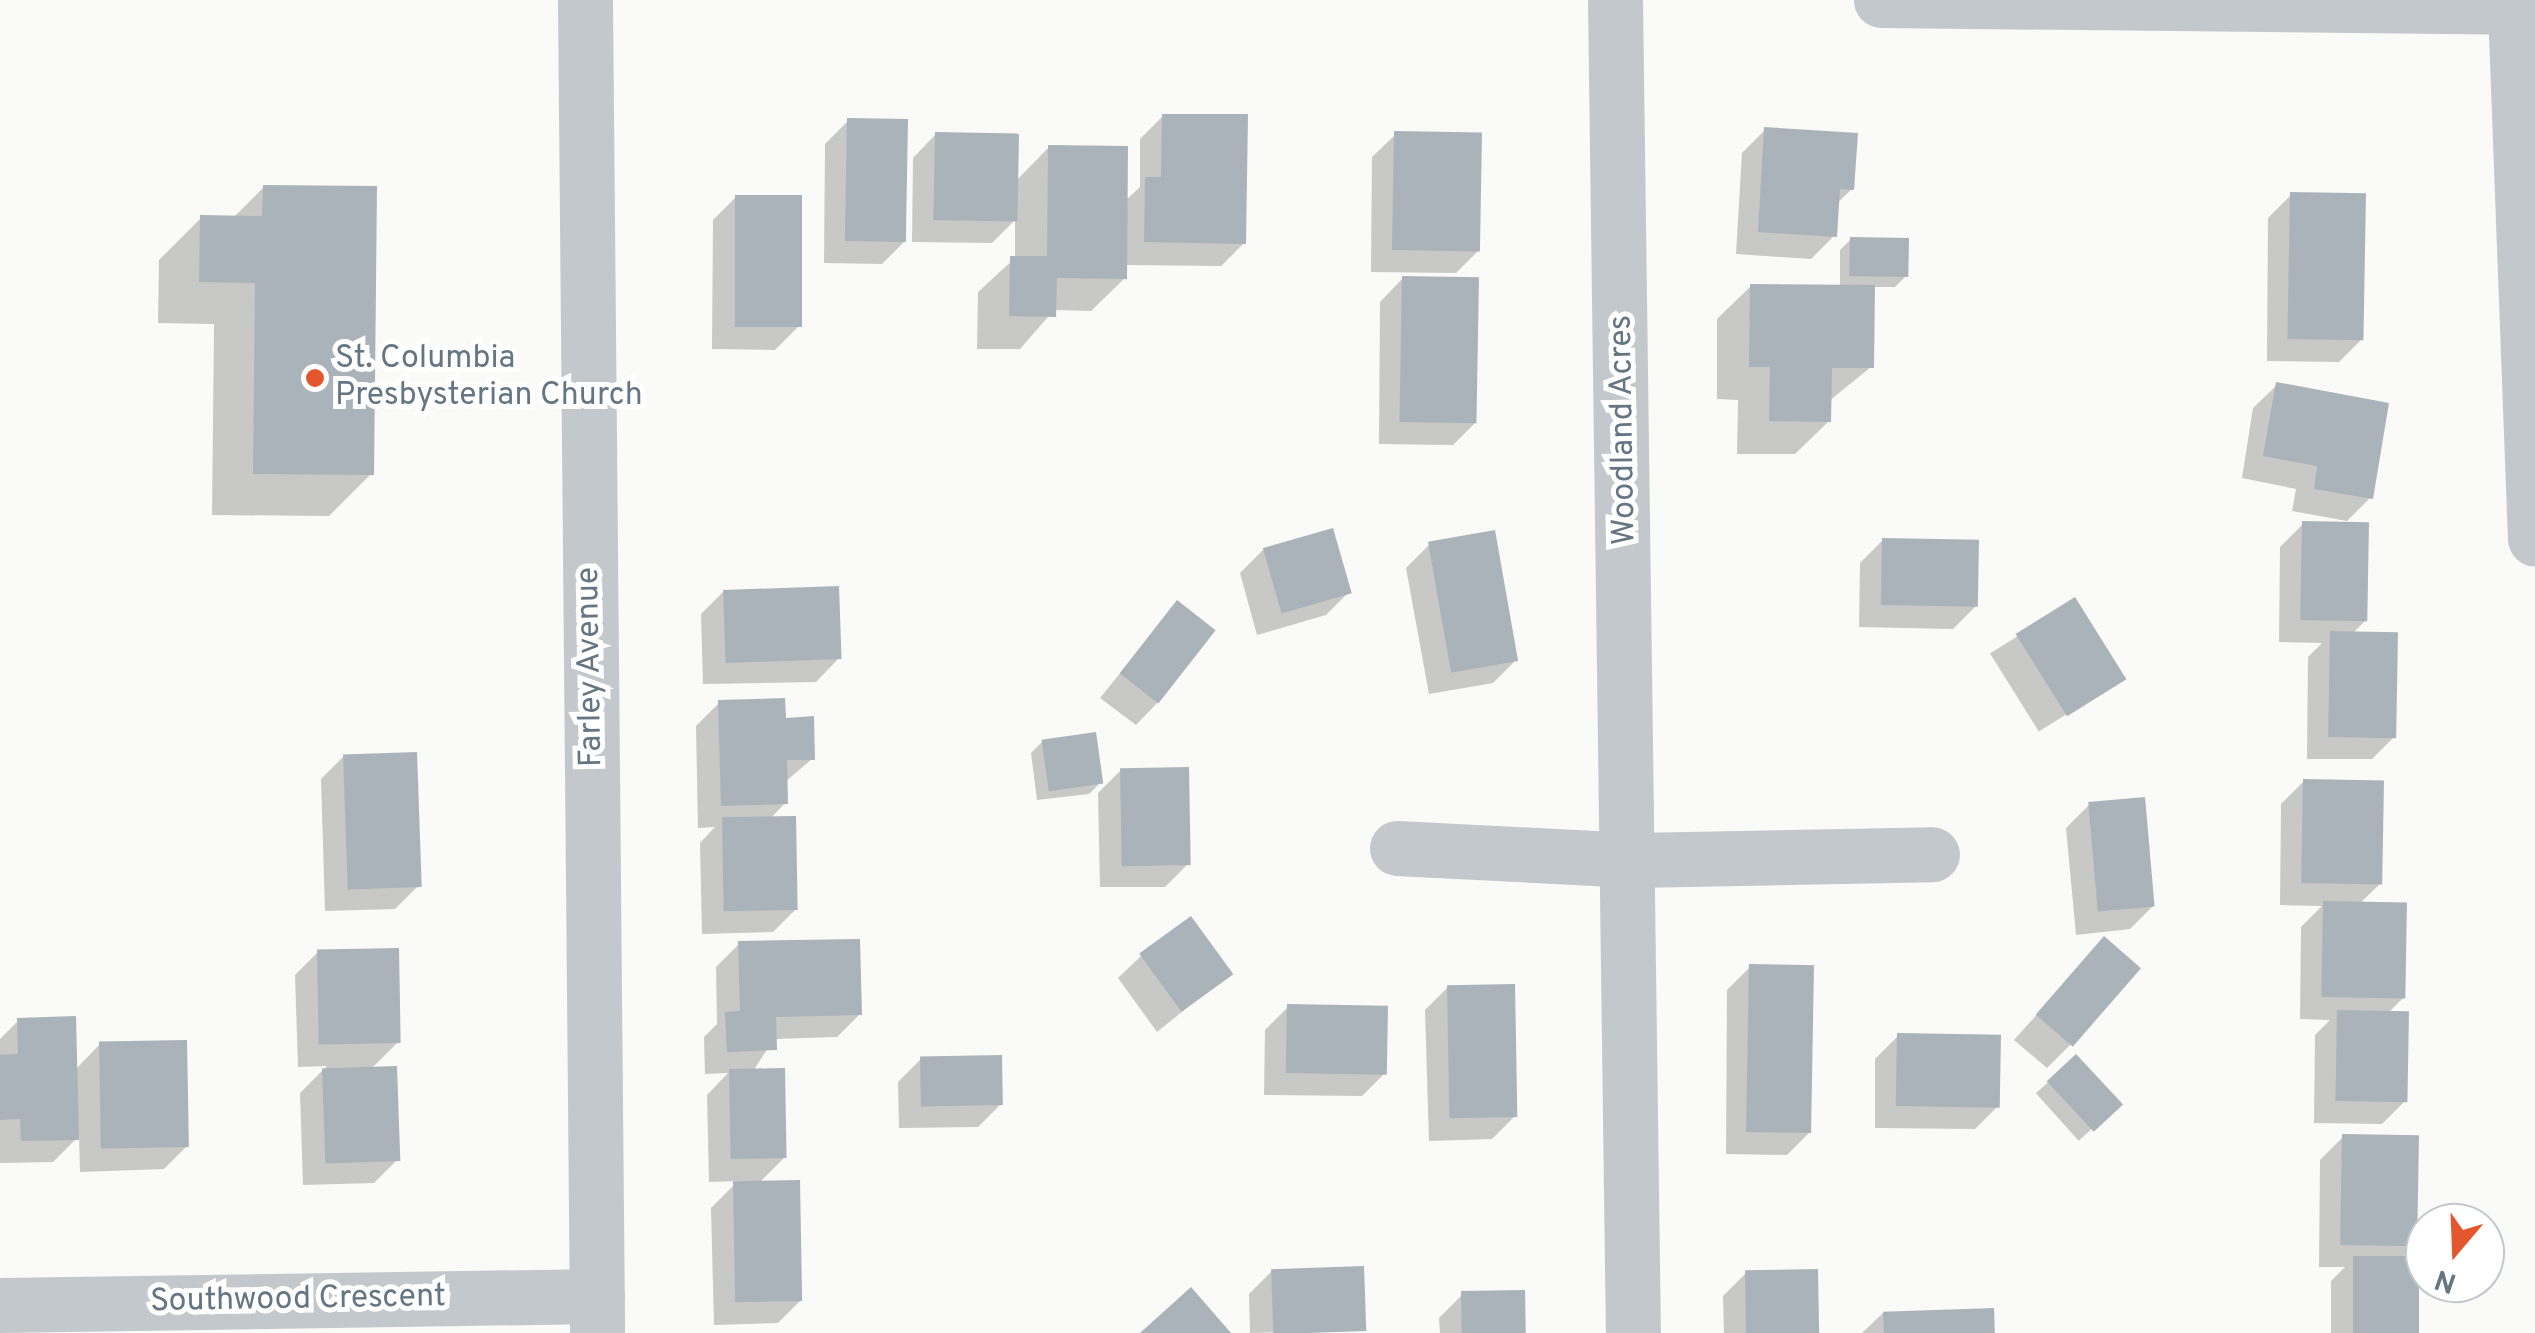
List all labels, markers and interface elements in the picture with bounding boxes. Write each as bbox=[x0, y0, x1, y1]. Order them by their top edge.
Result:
street label: Woodland Acres bbox=[1603, 314, 1645, 546]
place label: St. Columbia Presbysterian Church bbox=[335, 341, 643, 416]
marker: St. Columbia Presbysterian Church bbox=[304, 367, 326, 389]
street label: Farley Avenue bbox=[570, 566, 612, 768]
north arrow bbox=[2405, 1203, 2505, 1303]
text: N bbox=[2431, 1259, 2461, 1300]
street label: Southwood Crescent bbox=[150, 1278, 446, 1322]

